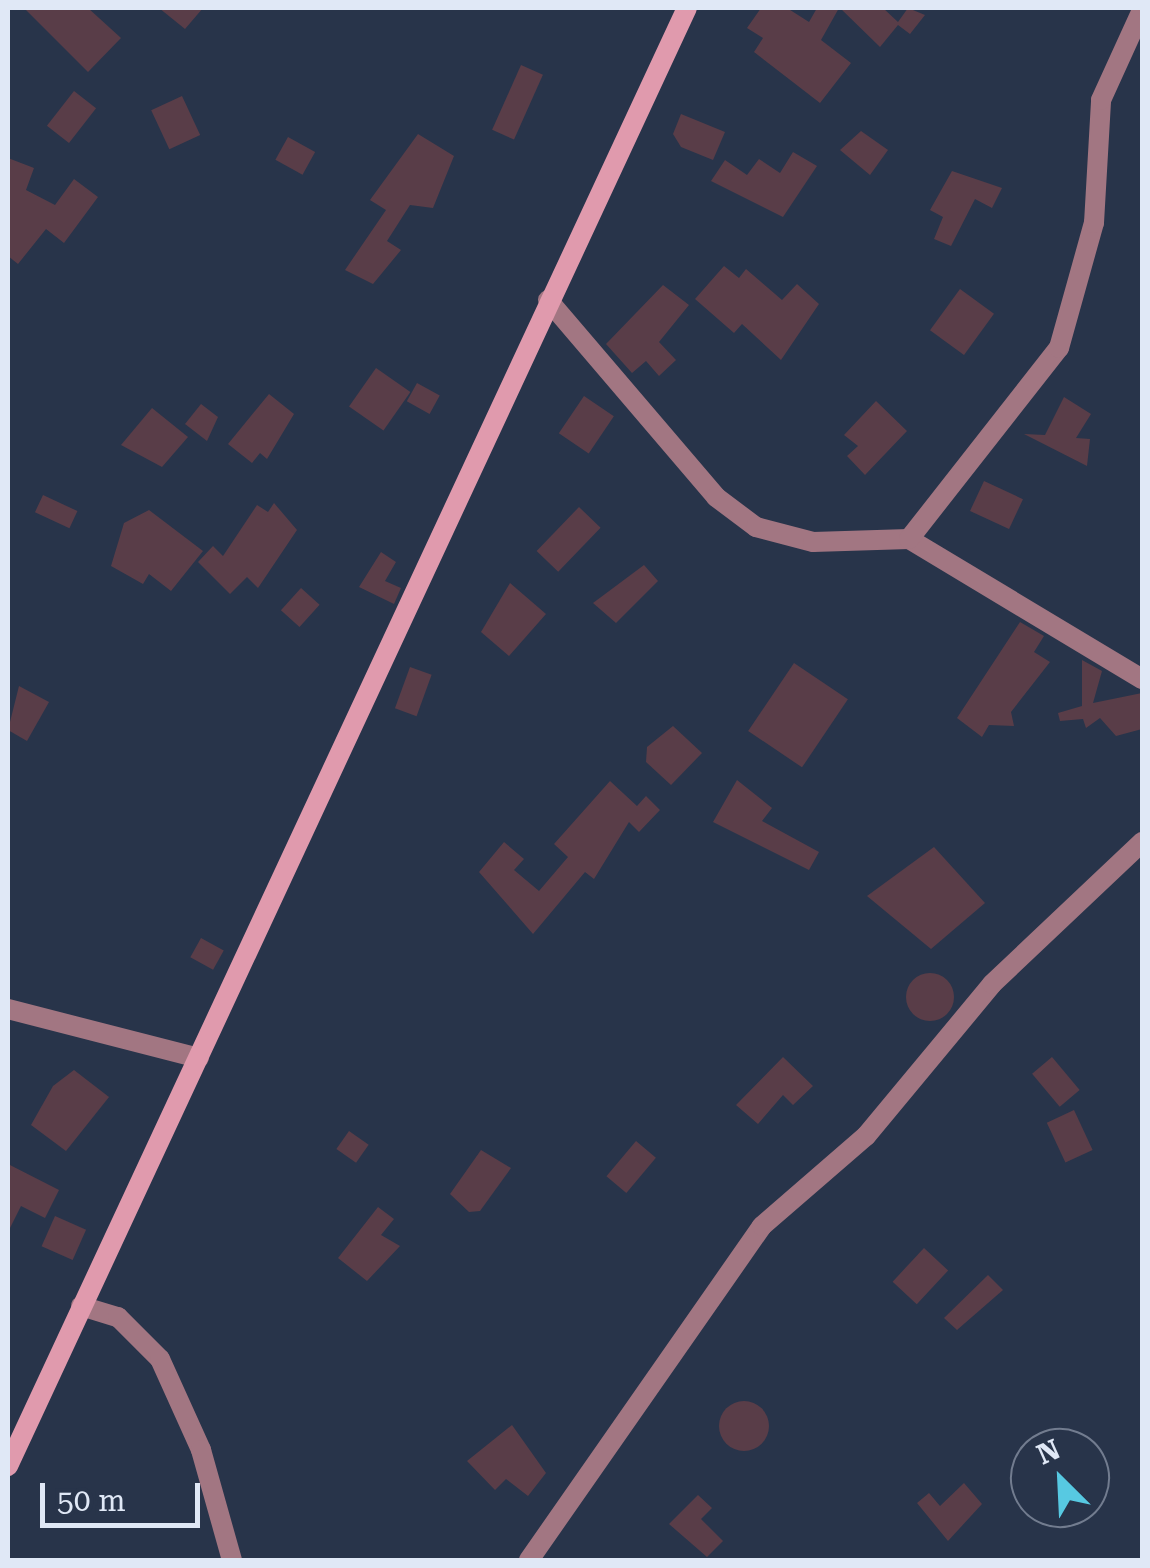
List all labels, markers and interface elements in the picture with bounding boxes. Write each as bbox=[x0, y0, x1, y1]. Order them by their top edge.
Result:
north arrow bbox=[1010, 1428, 1110, 1528]
text: N bbox=[1032, 1433, 1065, 1471]
scale bar bbox=[45, 1463, 205, 1525]
text: 50 m bbox=[57, 1483, 126, 1518]

